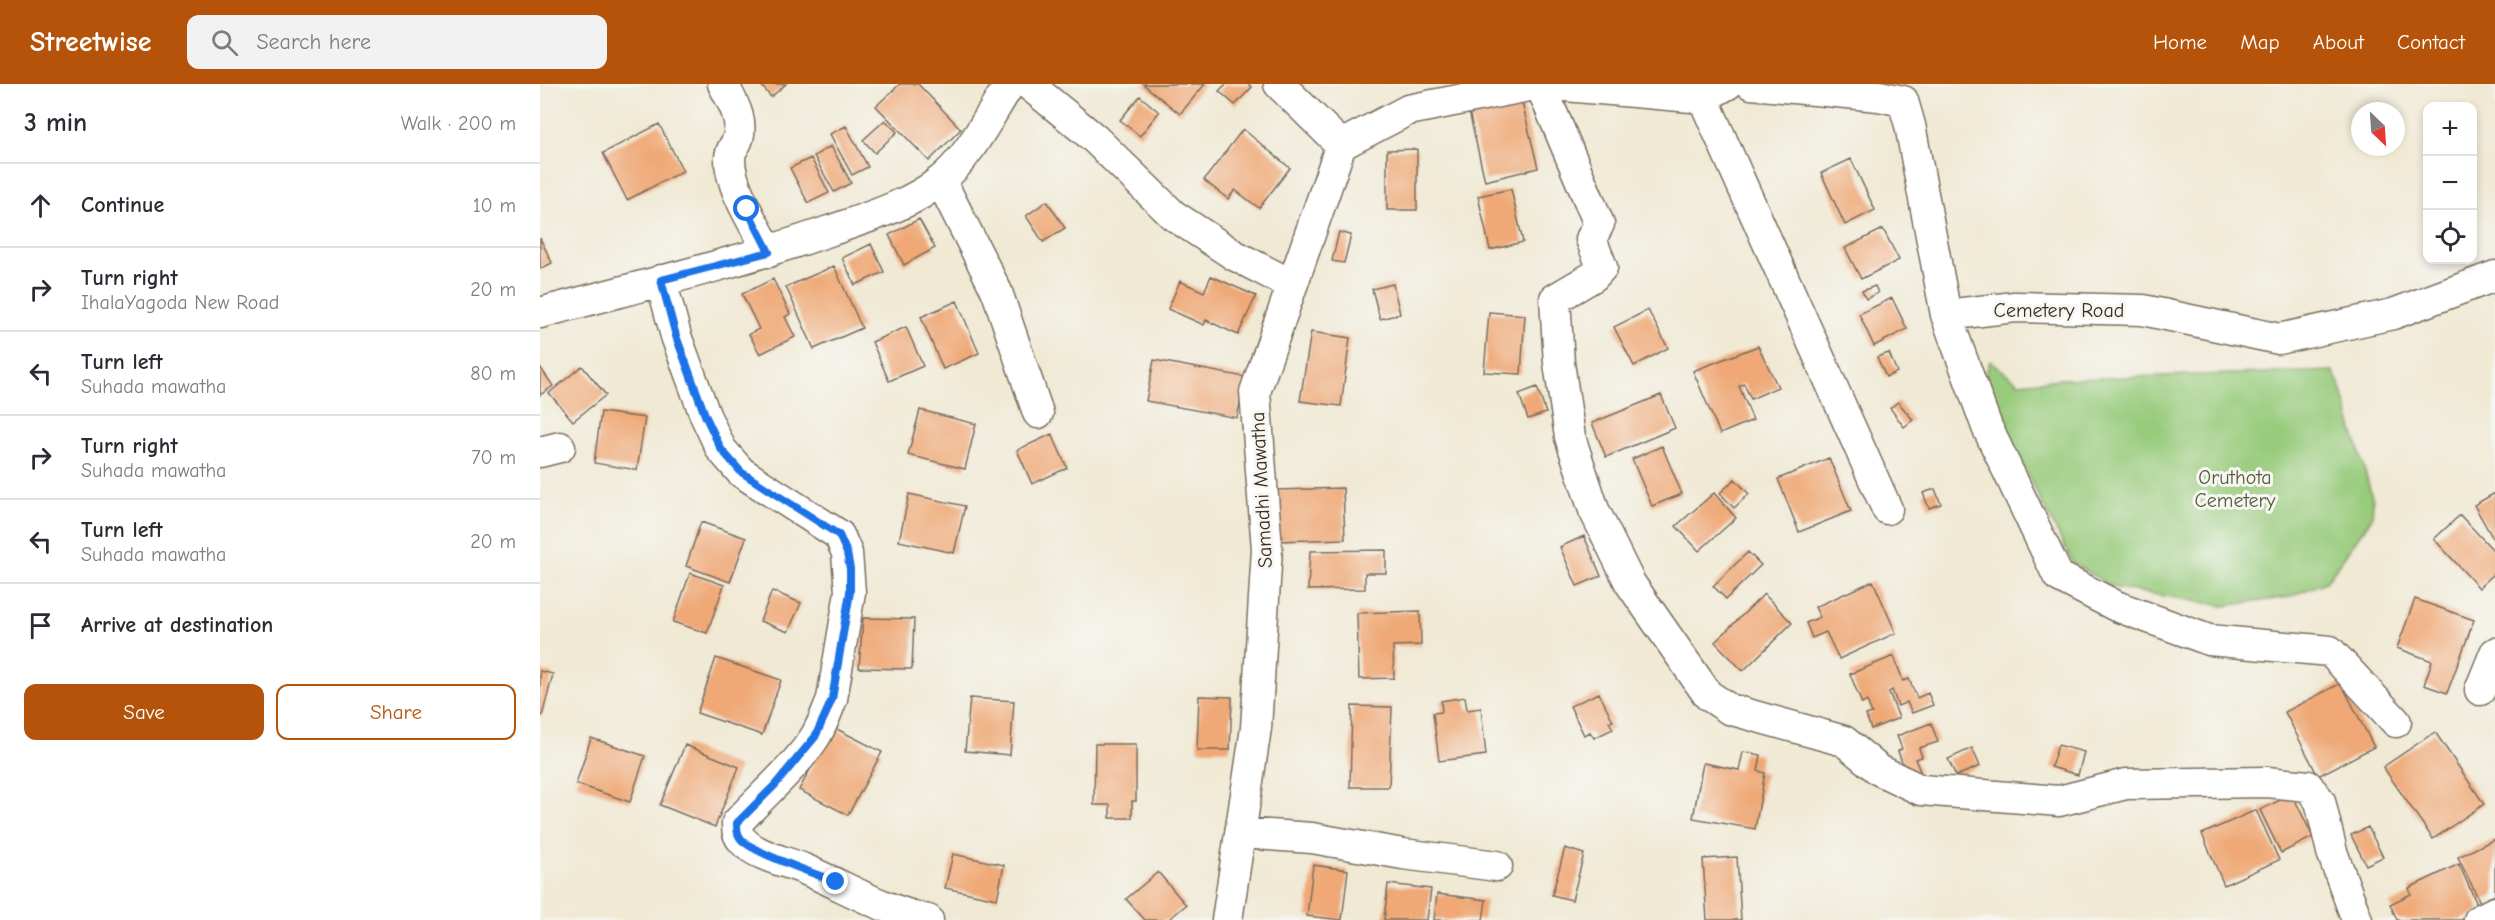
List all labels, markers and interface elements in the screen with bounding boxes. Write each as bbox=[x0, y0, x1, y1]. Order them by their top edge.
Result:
search box bbox=[187, 15, 607, 69]
text: Streetwise bbox=[30, 26, 151, 58]
icon: search bbox=[208, 26, 241, 59]
text: Search here bbox=[256, 29, 371, 55]
text: Home bbox=[2153, 30, 2207, 54]
text: Map bbox=[2240, 30, 2280, 54]
text: About bbox=[2313, 30, 2364, 54]
text: Contact bbox=[2397, 30, 2465, 54]
north arrow bbox=[2351, 102, 2405, 156]
map controls bbox=[2423, 102, 2477, 264]
button: + bbox=[2423, 102, 2477, 156]
text: 3 min bbox=[24, 108, 87, 138]
text: Walk · 200 m bbox=[401, 112, 516, 135]
button: − bbox=[2423, 156, 2477, 210]
icon: ahead bbox=[24, 189, 57, 222]
text: Continue bbox=[81, 192, 164, 218]
text: 10 m bbox=[473, 194, 516, 217]
route start bbox=[733, 195, 759, 221]
button: locate bbox=[2423, 210, 2477, 264]
text: Turn right bbox=[81, 265, 178, 291]
icon: right bbox=[24, 273, 57, 306]
text: 20 m bbox=[470, 278, 516, 301]
text: IhalaYagoda New Road bbox=[81, 291, 279, 314]
street label: Cemetery Road bbox=[1994, 299, 2124, 322]
text: Turn left bbox=[81, 349, 163, 375]
icon: left bbox=[24, 357, 57, 390]
text: 80 m bbox=[470, 362, 516, 385]
text: Suhada mawatha bbox=[81, 375, 226, 398]
street label: Samadhi Mawatha bbox=[1246, 411, 1277, 569]
text: Turn right bbox=[81, 433, 178, 459]
icon: right bbox=[24, 441, 57, 474]
text: 70 m bbox=[471, 446, 516, 469]
text: Suhada mawatha bbox=[81, 459, 226, 482]
park label: Oruthota Cemetery bbox=[2195, 466, 2276, 512]
text: Turn left bbox=[81, 517, 163, 543]
icon: left bbox=[24, 525, 57, 558]
text: 20 m bbox=[470, 530, 516, 553]
text: Suhada mawatha bbox=[81, 543, 226, 566]
icon: arrive bbox=[24, 609, 57, 642]
text: Arrive at destination bbox=[81, 612, 273, 638]
button: Save bbox=[24, 684, 264, 740]
button: Share bbox=[276, 684, 516, 740]
route end bbox=[822, 868, 848, 894]

